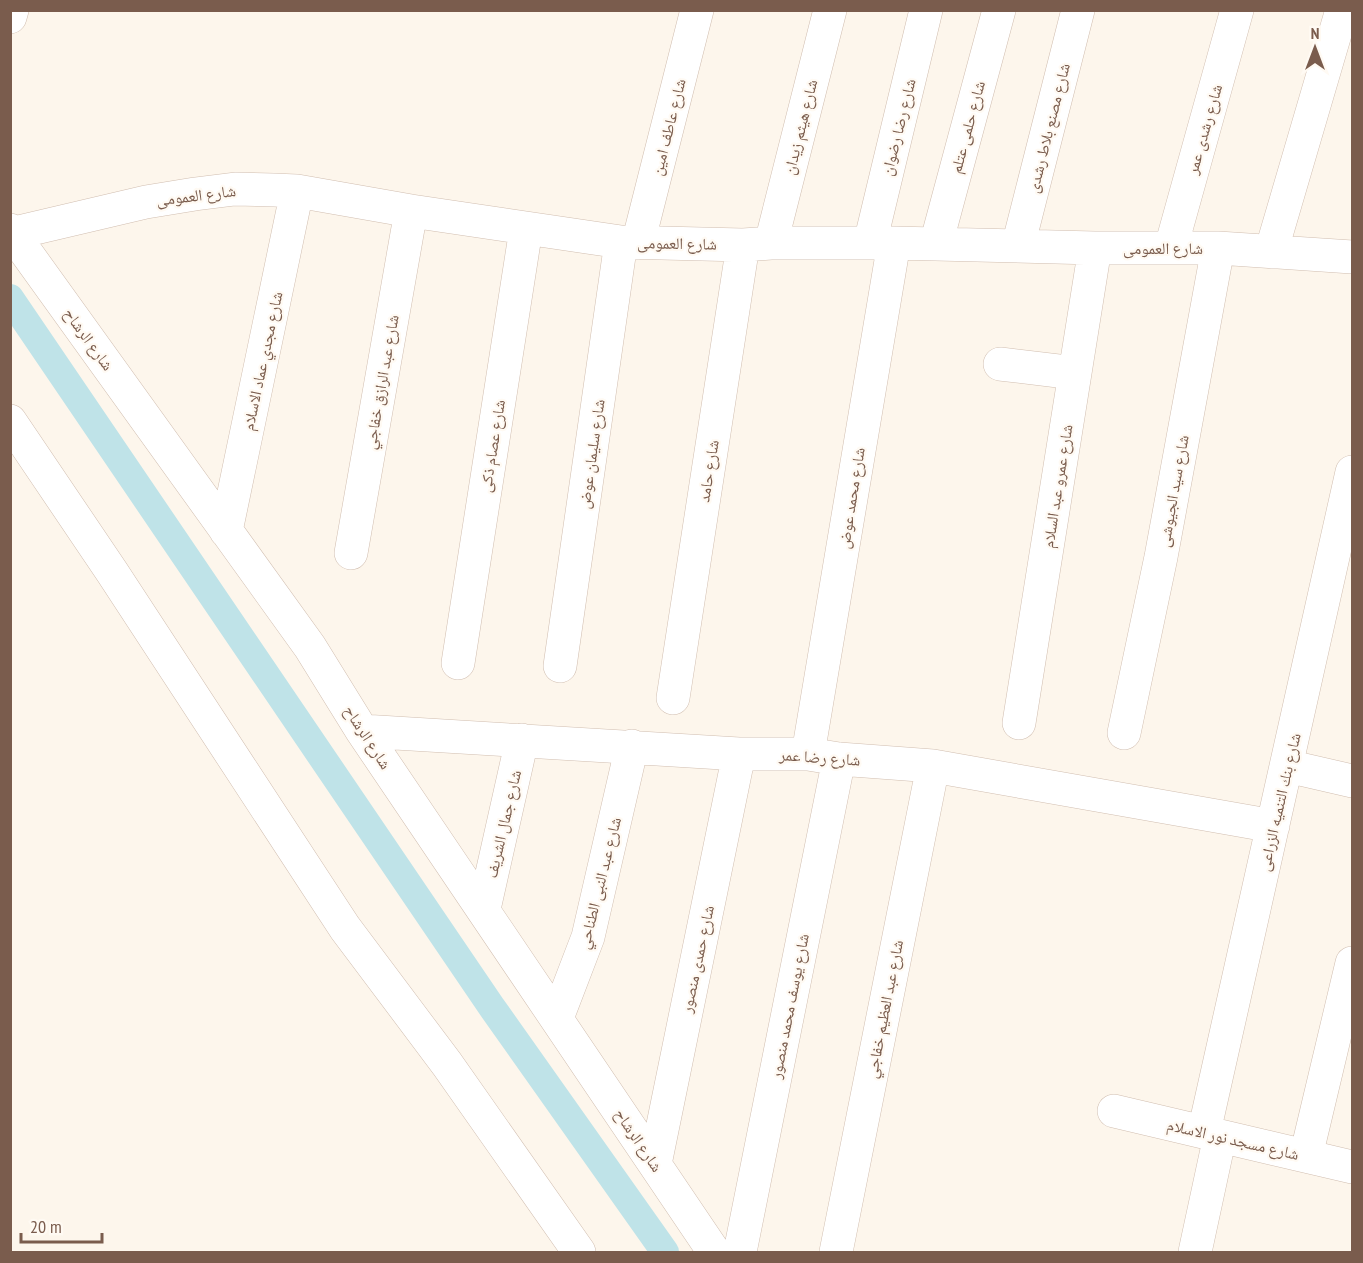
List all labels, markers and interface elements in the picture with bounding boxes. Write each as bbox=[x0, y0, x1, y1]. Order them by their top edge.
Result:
north arrow bbox=[1285, 18, 1345, 78]
text: N bbox=[1311, 23, 1319, 43]
street label: شارع مصنع بلاط رشدى bbox=[1022, 61, 1075, 195]
street label: شارع عاطف امين bbox=[646, 76, 691, 178]
street label: شارع رضا رضوان bbox=[876, 76, 921, 178]
street label: شارع هيثم زيدان bbox=[778, 77, 822, 177]
street label: شارع حلمى عتلم bbox=[945, 78, 990, 176]
street label: شارع رشدى عمر bbox=[1181, 82, 1227, 177]
street label: شارع العمومى bbox=[155, 180, 237, 211]
street label: شارع العمومى bbox=[637, 232, 717, 255]
street label: شارع العمومى bbox=[1123, 238, 1203, 259]
street label: شارع مجدي عماد الاسلام bbox=[237, 290, 289, 433]
street label: شارع الرشاح bbox=[59, 304, 118, 375]
street label: شارع عبد الرازق خفاجي bbox=[359, 313, 406, 451]
street label: شارع عصام ذكى bbox=[475, 398, 510, 494]
street label: شارع سليمان عوض bbox=[573, 398, 610, 510]
street label: شارع عمرو عبد السلام bbox=[1037, 423, 1078, 549]
street label: شارع سيد الجيوشى bbox=[1153, 433, 1194, 549]
street label: شارع حامد bbox=[693, 438, 724, 504]
street label: شارع محمد عوض bbox=[833, 446, 870, 550]
street label: شارع الرشاح bbox=[339, 701, 396, 773]
street label: شارع بنك التنميه الزراعى bbox=[1253, 731, 1306, 873]
street label: شارع رضا عمر bbox=[778, 744, 861, 771]
street label: شارع جمال الشريف bbox=[481, 768, 526, 880]
street label: شارع عبد النبى الطناحي bbox=[573, 815, 628, 952]
street label: شارع حمدى منصور bbox=[676, 903, 719, 1016]
street label: شارع يوسف محمد منصور bbox=[765, 932, 814, 1081]
street label: شارع عبد العظيم خفاجي bbox=[861, 938, 910, 1081]
street label: شارع الرشاح bbox=[610, 1104, 667, 1176]
street label: شارع مسجد نور الاسلام bbox=[1165, 1114, 1301, 1165]
scale bar bbox=[21, 1206, 102, 1244]
text: 20 m bbox=[30, 1215, 62, 1238]

